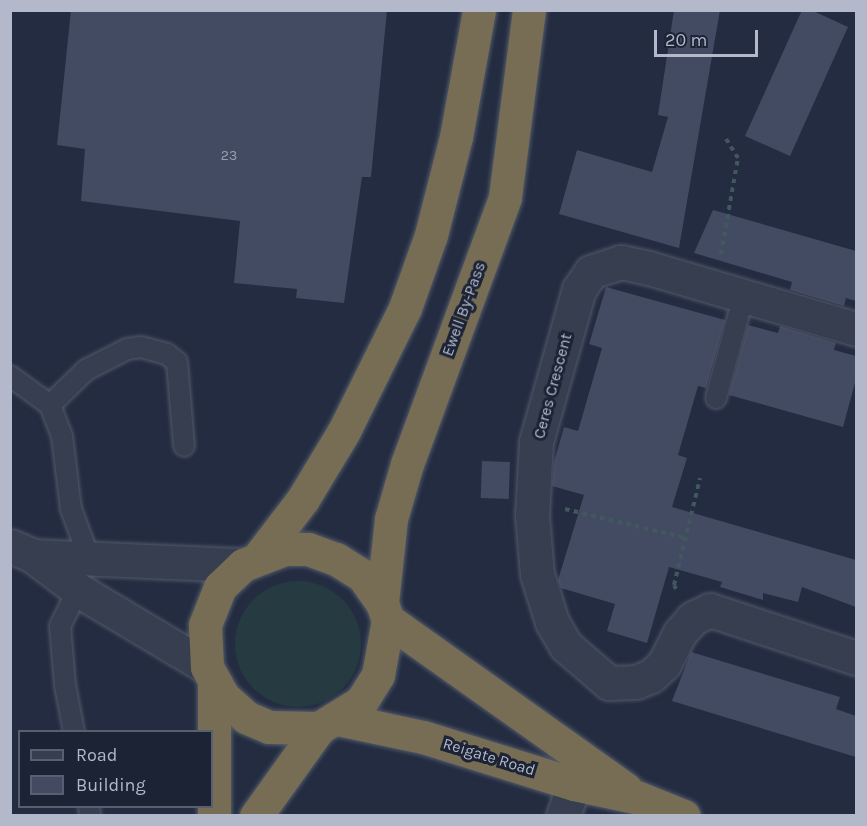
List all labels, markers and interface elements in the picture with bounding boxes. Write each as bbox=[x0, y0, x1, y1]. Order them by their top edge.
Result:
scale bar bbox=[657, 18, 760, 56]
text: 20 m bbox=[665, 29, 707, 51]
house number: 23 bbox=[221, 148, 237, 164]
street label: Ewell By-Pass bbox=[438, 259, 490, 359]
street label: Ceres Crescent bbox=[530, 331, 576, 441]
legend bbox=[18, 730, 213, 808]
street label: Reigate Road bbox=[441, 734, 537, 780]
text: Road bbox=[76, 744, 117, 766]
text: Building bbox=[76, 774, 146, 796]

